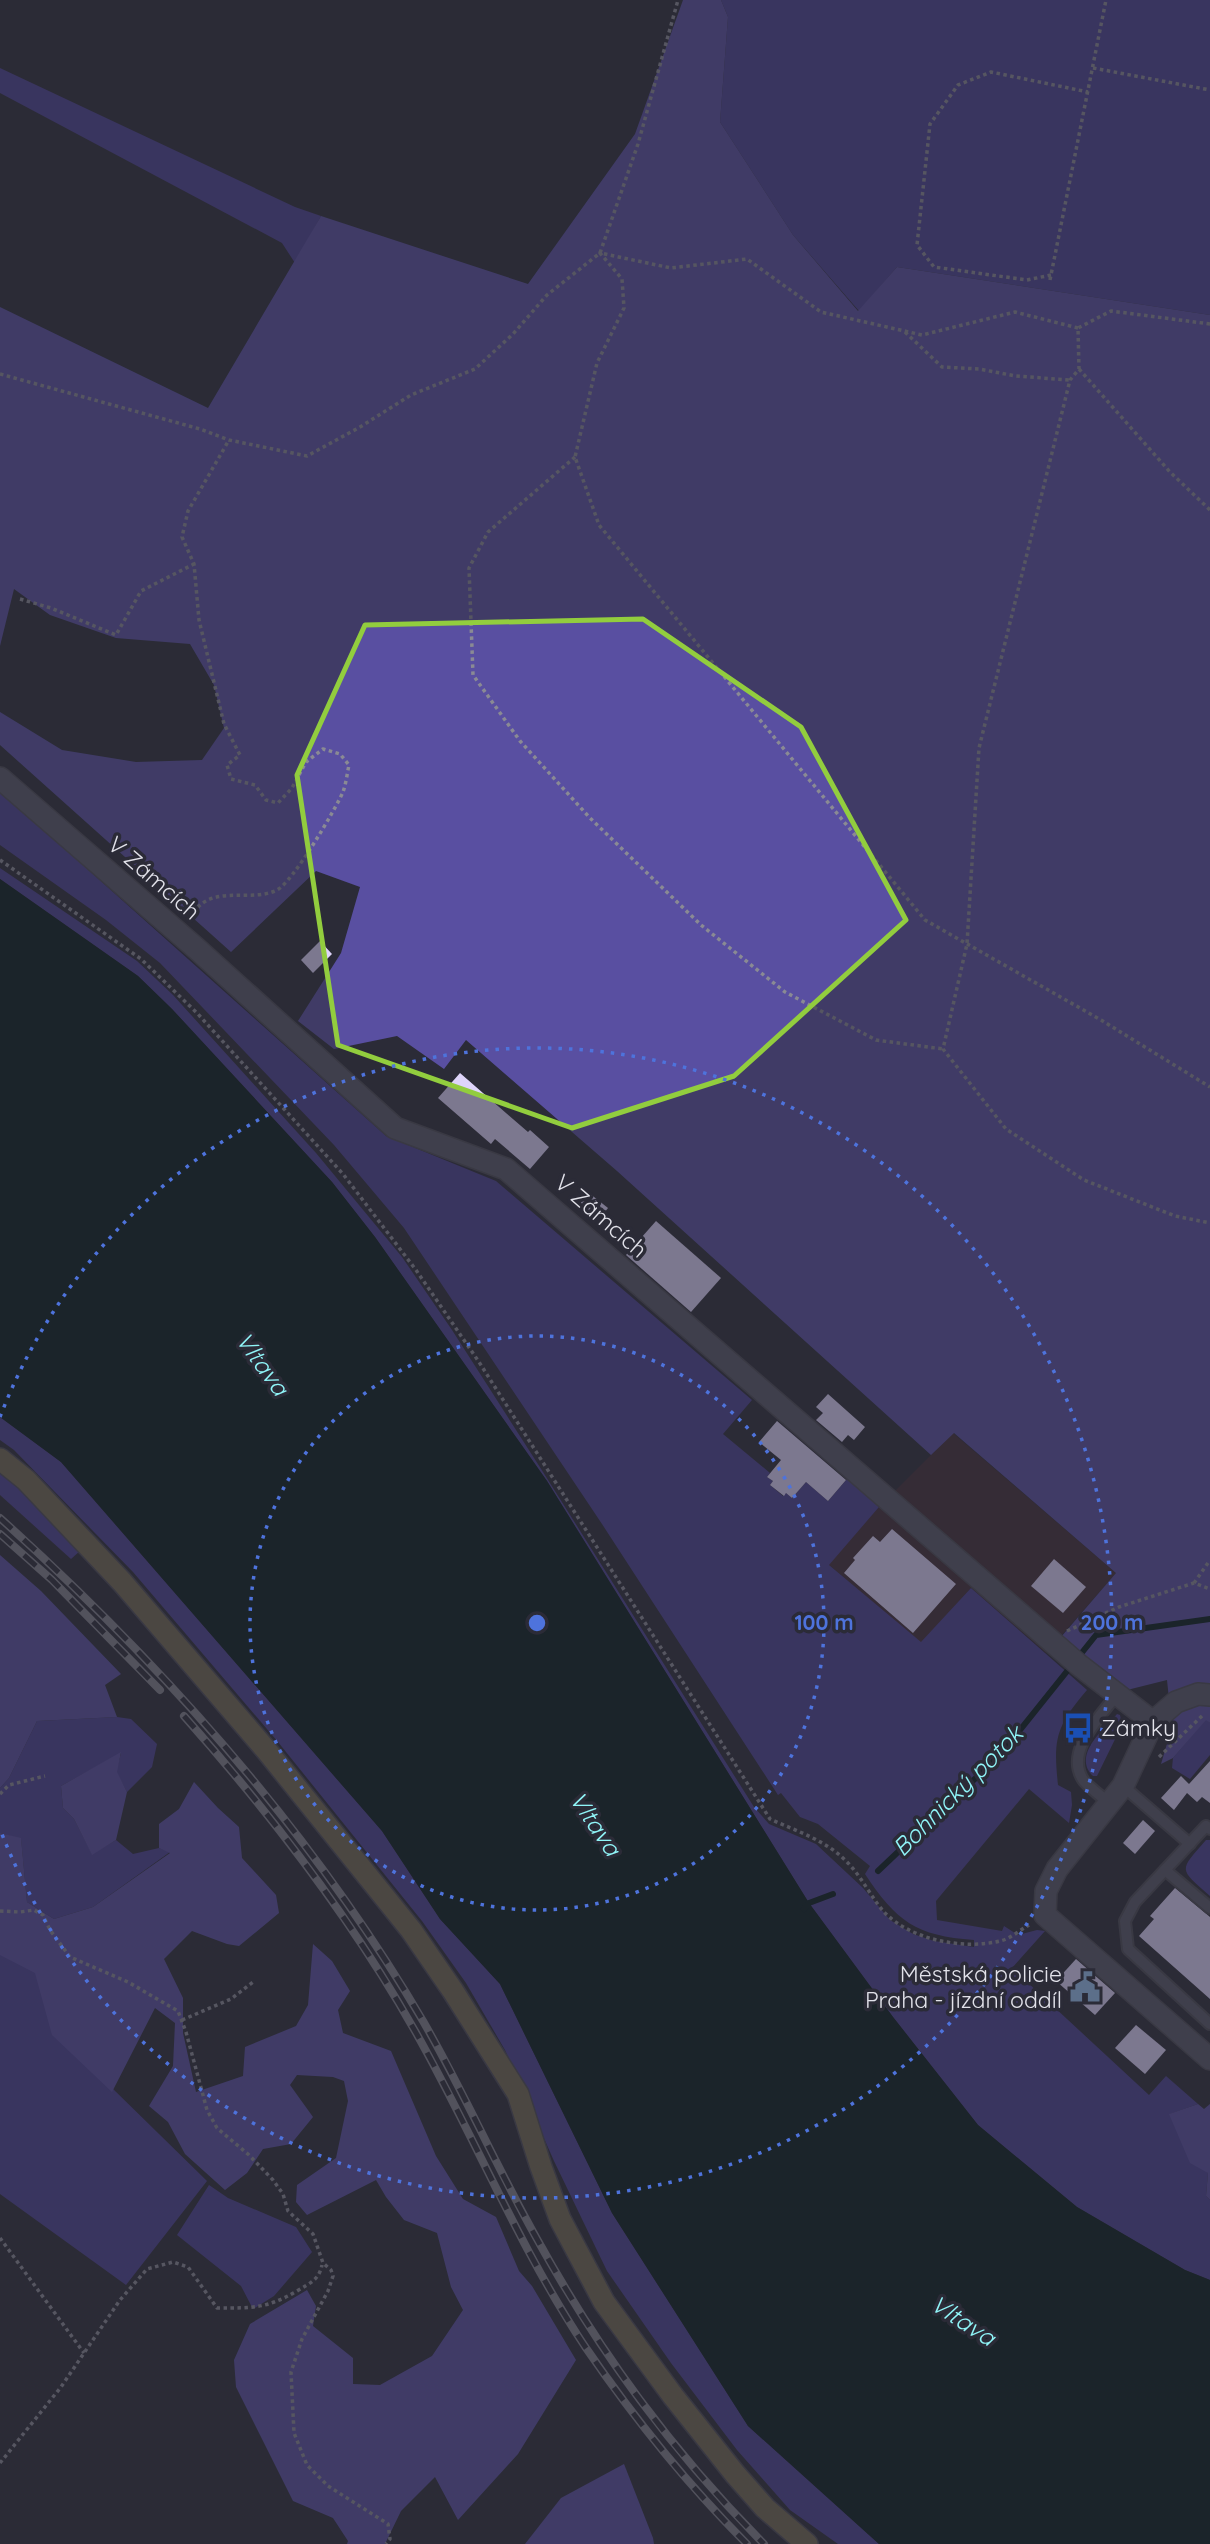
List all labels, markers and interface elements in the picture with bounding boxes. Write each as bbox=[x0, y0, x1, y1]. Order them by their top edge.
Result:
street label: V Zámcích bbox=[102, 830, 207, 926]
street label: V Zámcích bbox=[549, 1168, 654, 1264]
water label: Vltava bbox=[230, 1326, 297, 1402]
text: 100 m bbox=[794, 1609, 854, 1635]
text: 200 m bbox=[1081, 1609, 1143, 1635]
centre of rings bbox=[525, 1611, 549, 1635]
bus stop icon: Zámky bbox=[1061, 1711, 1095, 1745]
place label: Zámky bbox=[1101, 1713, 1176, 1742]
water label: Bohnický potok bbox=[886, 1717, 1030, 1862]
water label: Vltava bbox=[564, 1786, 629, 1862]
place label: Městská policie Praha - jízdní oddíl bbox=[865, 1959, 1062, 2014]
public building icon: Městská policie Praha - jízdní oddíl bbox=[1068, 1970, 1102, 2004]
water label: Vltava bbox=[926, 2288, 1003, 2353]

